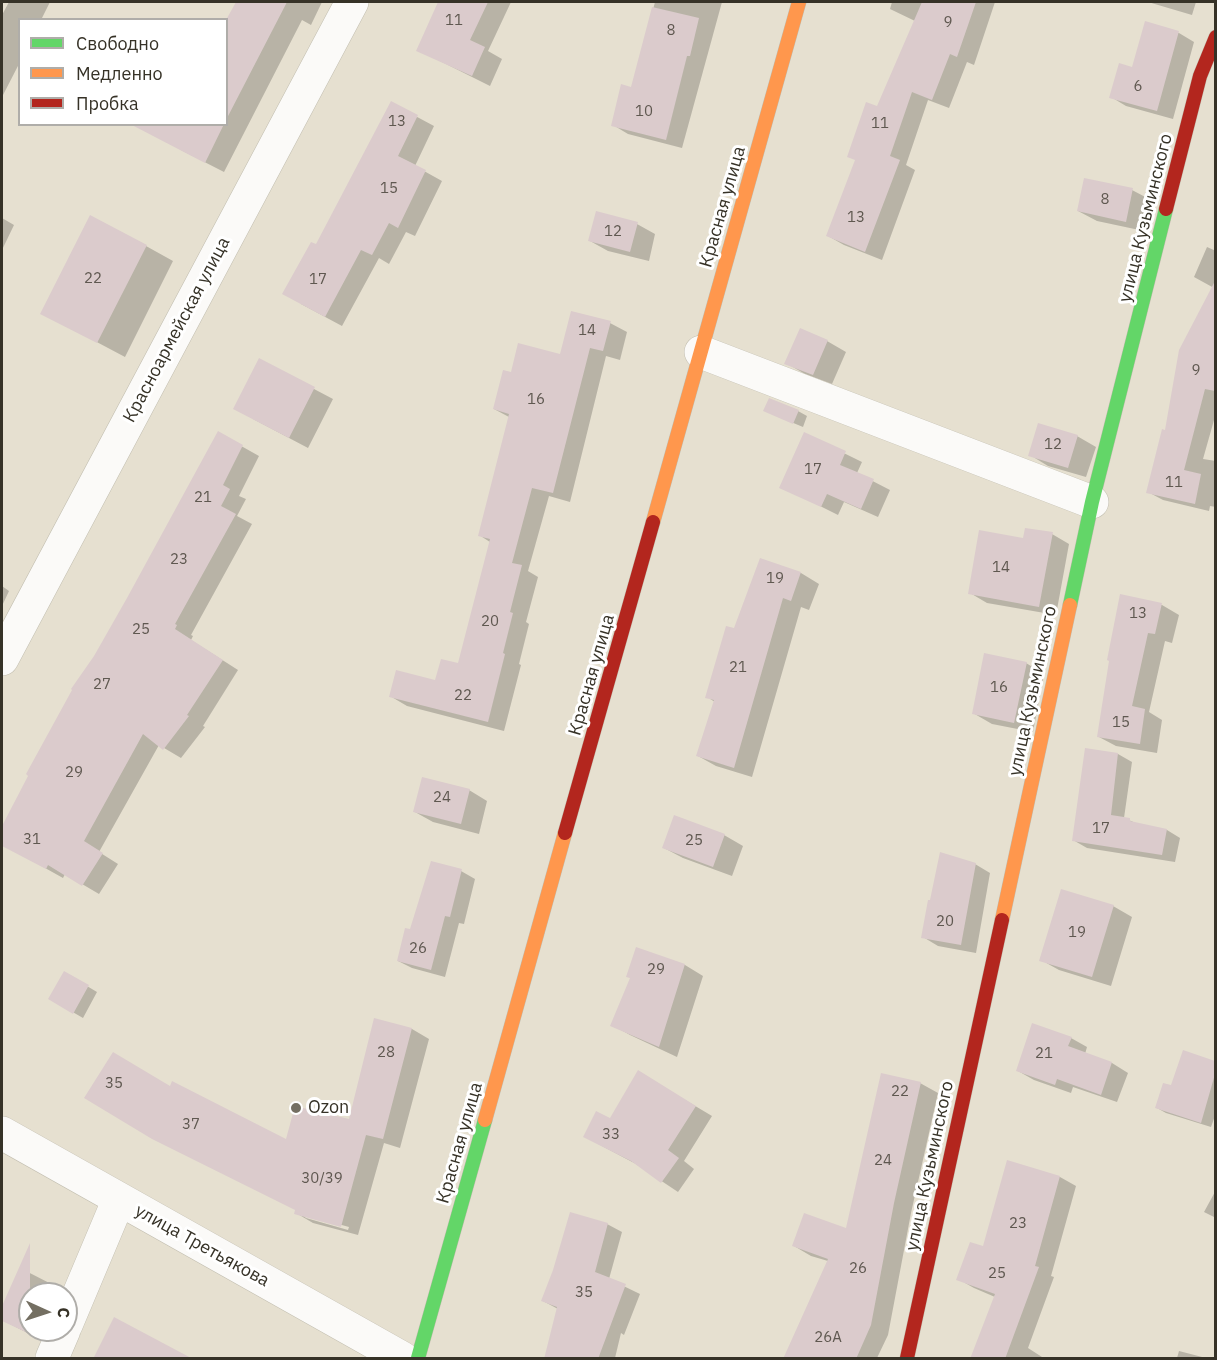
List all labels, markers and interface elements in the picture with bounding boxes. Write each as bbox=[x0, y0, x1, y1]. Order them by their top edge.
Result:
house number: 11 bbox=[445, 12, 463, 30]
house number: 9 bbox=[944, 14, 952, 32]
legend bbox=[18, 18, 228, 126]
house number: 8 bbox=[667, 22, 675, 40]
text: Свободно bbox=[76, 32, 159, 55]
text: Медленно bbox=[76, 62, 163, 85]
house number: 6 bbox=[1134, 78, 1142, 96]
text: Пробка bbox=[76, 92, 139, 115]
house number: 10 bbox=[635, 103, 653, 121]
house number: 13 bbox=[388, 113, 406, 131]
house number: 11 bbox=[871, 115, 889, 133]
street label: улица Кузьминского bbox=[1115, 131, 1177, 305]
street label: Красная улица bbox=[695, 144, 751, 270]
house number: 15 bbox=[380, 180, 398, 198]
house number: 8 bbox=[1101, 191, 1109, 209]
house number: 13 bbox=[847, 209, 865, 227]
house number: 12 bbox=[604, 223, 622, 241]
street label: Красноармейская улица bbox=[119, 234, 235, 426]
house number: 22 bbox=[84, 270, 102, 288]
house number: 17 bbox=[309, 271, 327, 289]
house number: 14 bbox=[578, 322, 596, 340]
house number: 9 bbox=[1192, 362, 1200, 380]
house number: 16 bbox=[527, 391, 545, 409]
house number: 12 bbox=[1044, 436, 1062, 454]
house number: 17 bbox=[804, 461, 822, 479]
house number: 11 bbox=[1165, 474, 1183, 492]
house number: 21 bbox=[194, 489, 212, 507]
house number: 23 bbox=[170, 551, 188, 569]
house number: 14 bbox=[992, 559, 1010, 577]
house number: 19 bbox=[766, 570, 784, 588]
street label: улица Кузьминского bbox=[1004, 604, 1062, 778]
house number: 13 bbox=[1129, 605, 1147, 623]
street label: Красная улица bbox=[564, 612, 620, 738]
house number: 20 bbox=[481, 613, 499, 631]
house number: 25 bbox=[132, 621, 150, 639]
house number: 21 bbox=[729, 659, 747, 677]
house number: 27 bbox=[93, 676, 111, 694]
house number: 16 bbox=[990, 679, 1008, 697]
house number: 22 bbox=[454, 687, 472, 705]
house number: 15 bbox=[1112, 714, 1130, 732]
house number: 29 bbox=[65, 764, 83, 782]
house number: 24 bbox=[433, 789, 451, 807]
house number: 17 bbox=[1092, 820, 1110, 838]
house number: 31 bbox=[23, 831, 41, 849]
house number: 25 bbox=[685, 832, 703, 850]
house number: 20 bbox=[936, 913, 954, 931]
house number: 19 bbox=[1068, 924, 1086, 942]
house number: 26 bbox=[409, 940, 427, 958]
house number: 29 bbox=[647, 961, 665, 979]
house number: 28 bbox=[377, 1044, 395, 1062]
house number: 21 bbox=[1035, 1045, 1053, 1063]
house number: 35 bbox=[105, 1075, 123, 1093]
street label: улица Кузьминского bbox=[901, 1079, 959, 1253]
street label: Красная улица bbox=[432, 1080, 488, 1206]
house number: 22 bbox=[891, 1083, 909, 1101]
place label: Ozon bbox=[308, 1097, 349, 1119]
marker: Ozon bbox=[289, 1101, 303, 1115]
house number: 37 bbox=[182, 1116, 200, 1134]
house number: 33 bbox=[602, 1126, 620, 1144]
house number: 24 bbox=[874, 1152, 892, 1170]
house number: 30/39 bbox=[301, 1170, 343, 1188]
street label: улица Третьякова bbox=[131, 1200, 273, 1292]
house number: 23 bbox=[1009, 1215, 1027, 1233]
house number: 26 bbox=[849, 1260, 867, 1278]
house number: 25 bbox=[988, 1265, 1006, 1283]
north arrow bbox=[18, 1282, 78, 1342]
house number: 35 bbox=[575, 1284, 593, 1302]
text: С bbox=[54, 1307, 74, 1319]
house number: 26А bbox=[814, 1329, 842, 1347]

